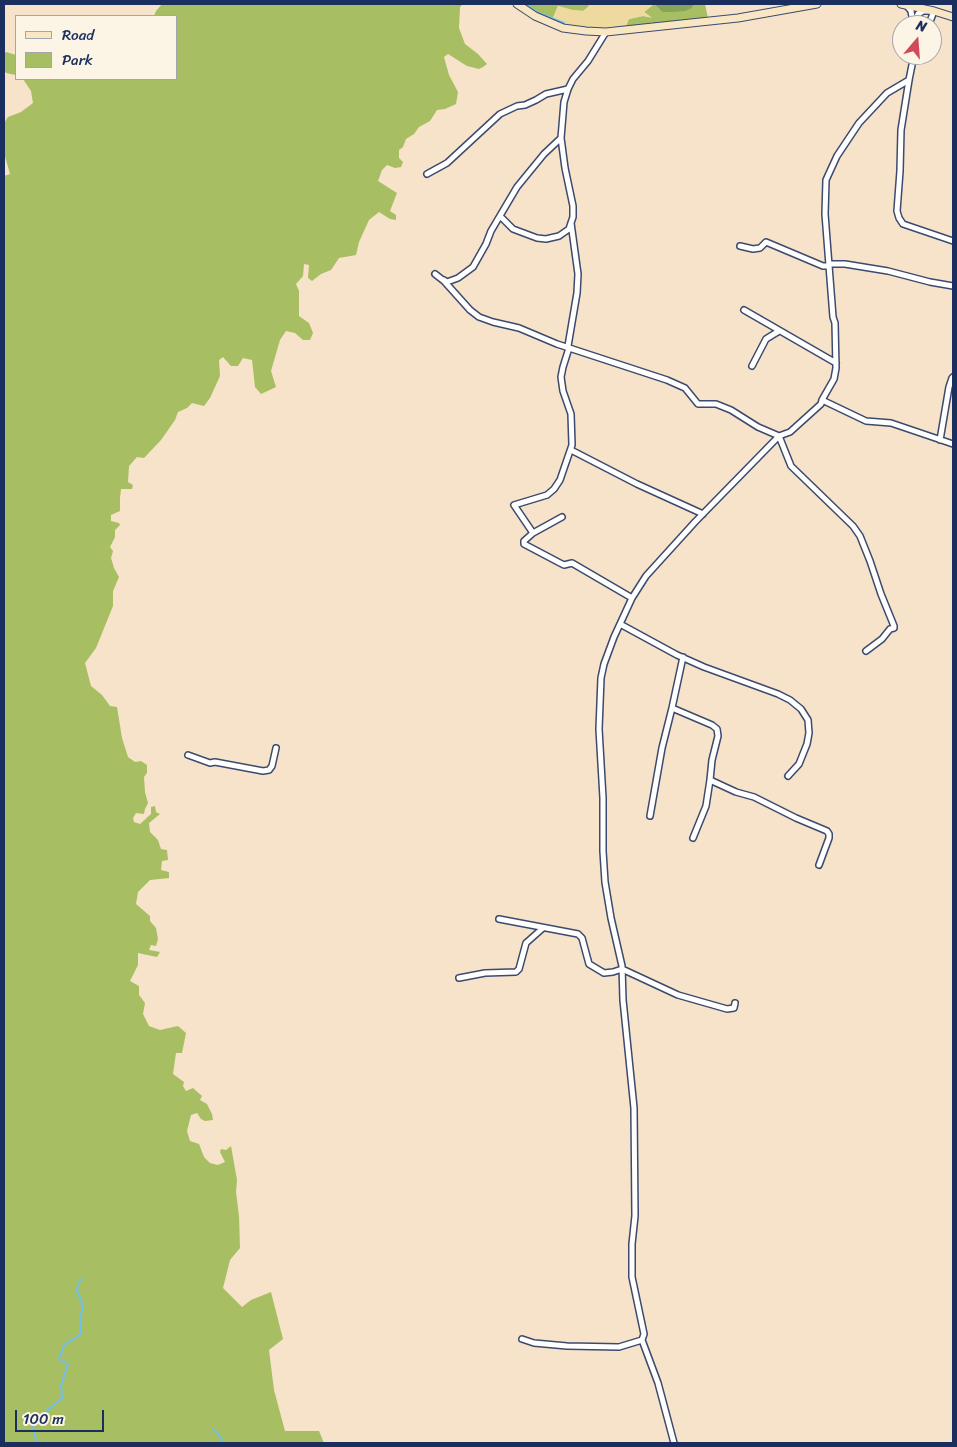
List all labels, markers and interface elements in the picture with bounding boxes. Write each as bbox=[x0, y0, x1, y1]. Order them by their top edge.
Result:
text: N bbox=[913, 13, 930, 40]
legend bbox=[15, 15, 178, 80]
north arrow bbox=[892, 15, 942, 65]
text: Road bbox=[62, 22, 94, 48]
text: Park bbox=[62, 47, 93, 73]
scale bar bbox=[18, 1400, 106, 1432]
text: 100 m bbox=[23, 1406, 64, 1432]

